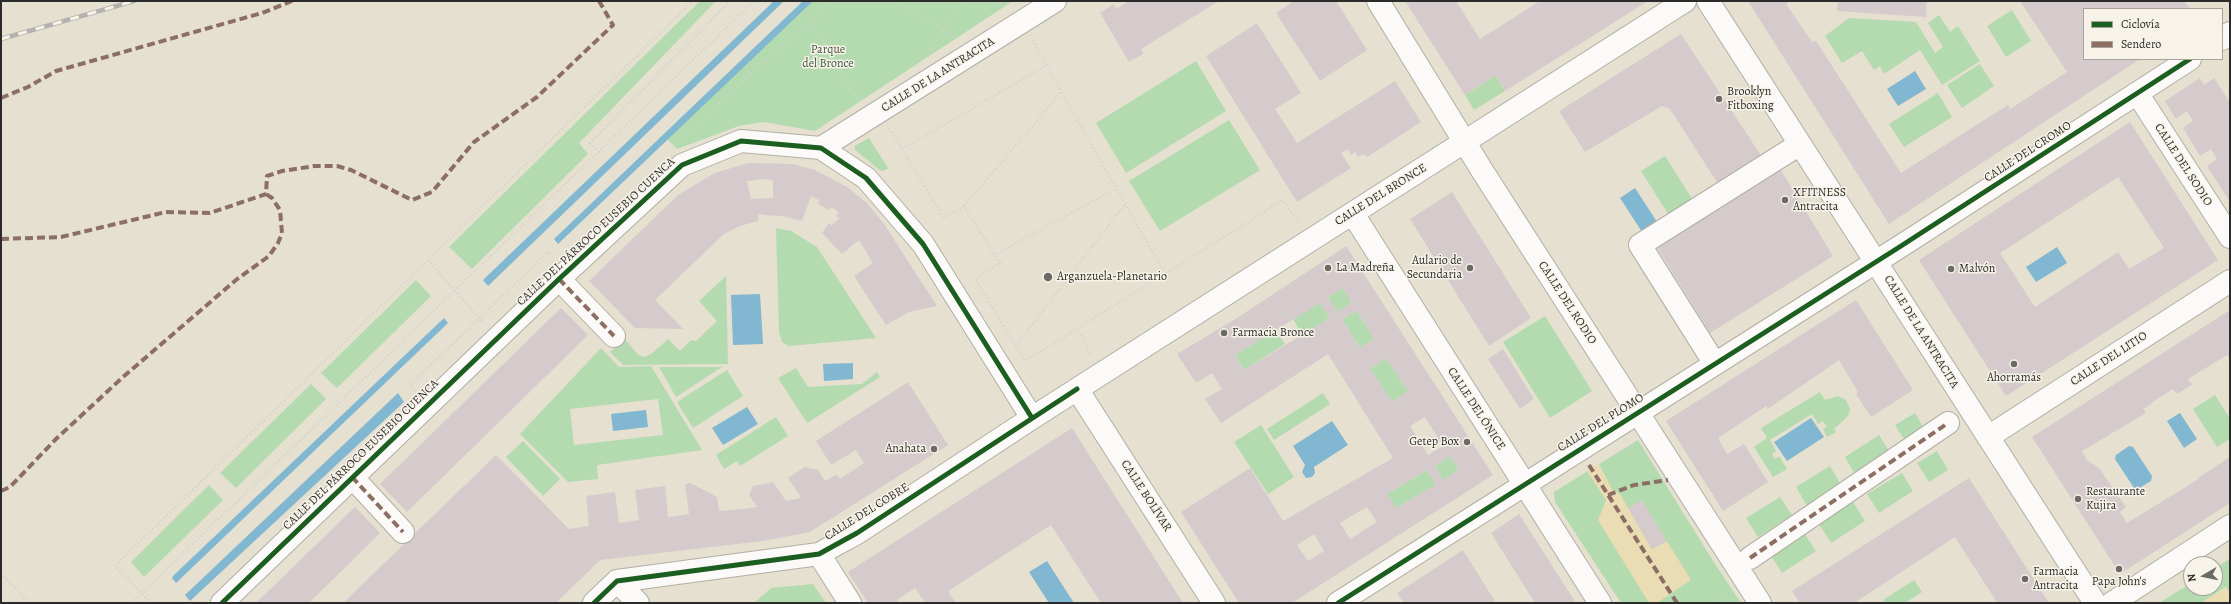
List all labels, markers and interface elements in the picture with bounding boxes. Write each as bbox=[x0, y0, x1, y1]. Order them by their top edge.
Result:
legend bbox=[2083, 8, 2223, 60]
text: Ciclovía bbox=[2121, 16, 2160, 32]
street label: CALLE DE LA ANTRACITA bbox=[879, 34, 997, 116]
text: Sendero bbox=[2121, 36, 2161, 52]
park label: Parque del Bronce bbox=[802, 43, 854, 71]
place label: Brooklyn Fitboxing bbox=[1727, 85, 1774, 113]
marker: Brooklyn Fitboxing bbox=[1714, 94, 1724, 104]
street label: CALLE DEL CROMO bbox=[1982, 118, 2074, 186]
street label: CALLE DEL SODIO bbox=[2151, 121, 2215, 209]
street label: CALLE DEL PÁRROCO EUSEBIO CUENCA bbox=[514, 155, 678, 309]
street label: CALLE DEL BRONCE bbox=[1332, 161, 1430, 229]
place label: XFITNESS Antracita bbox=[1793, 186, 1846, 214]
marker: XFITNESS Antracita bbox=[1780, 195, 1790, 205]
place label: Aulario de Secundaria bbox=[1407, 254, 1462, 282]
street label: CALLE DEL RODIO bbox=[1535, 259, 1599, 347]
place label: La Madreña bbox=[1336, 261, 1394, 275]
place label: Malvón bbox=[1959, 262, 1995, 276]
marker: La Madreña bbox=[1323, 263, 1333, 273]
marker: Aulario de Secundaria bbox=[1465, 263, 1475, 273]
marker: Malvón bbox=[1946, 264, 1956, 274]
place label: Arganzuela-Planetario bbox=[1057, 270, 1167, 284]
marker: Arganzuela-Planetario bbox=[1042, 271, 1054, 283]
street label: CALLE DE LA ANTRACITA bbox=[1880, 273, 1962, 391]
place label: Farmacia Bronce bbox=[1232, 326, 1314, 340]
marker: Farmacia Bronce bbox=[1219, 328, 1229, 338]
street label: CALLE DEL LITIO bbox=[2068, 329, 2150, 389]
marker: Ahorramás bbox=[2009, 359, 2019, 369]
street label: CALLE DEL ÓNICE bbox=[1444, 365, 1508, 453]
place label: Ahorramás bbox=[1987, 371, 2041, 385]
street label: CALLE DEL PÁRROCO EUSEBIO CUENCA bbox=[280, 377, 442, 533]
street label: CALLE DEL PLOMO bbox=[1555, 391, 1647, 455]
place label: Getep Box bbox=[1409, 435, 1459, 449]
marker: Getep Box bbox=[1462, 437, 1472, 447]
place label: Anahata bbox=[886, 442, 926, 456]
marker: Anahata bbox=[929, 444, 939, 454]
street label: CALLE BOLÍVAR bbox=[1118, 457, 1174, 535]
street label: CALLE DEL COBRE bbox=[822, 480, 912, 544]
place label: Restaurante Kujira bbox=[2086, 485, 2145, 513]
marker: Restaurante Kujira bbox=[2073, 494, 2083, 504]
north arrow bbox=[2183, 556, 2223, 596]
marker: Papa John's bbox=[2114, 564, 2124, 574]
place label: Farmacia Antracita bbox=[2033, 565, 2078, 593]
text: N bbox=[2184, 573, 2200, 583]
marker: Farmacia Antracita bbox=[2020, 574, 2030, 584]
place label: Papa John's bbox=[2092, 575, 2146, 589]

